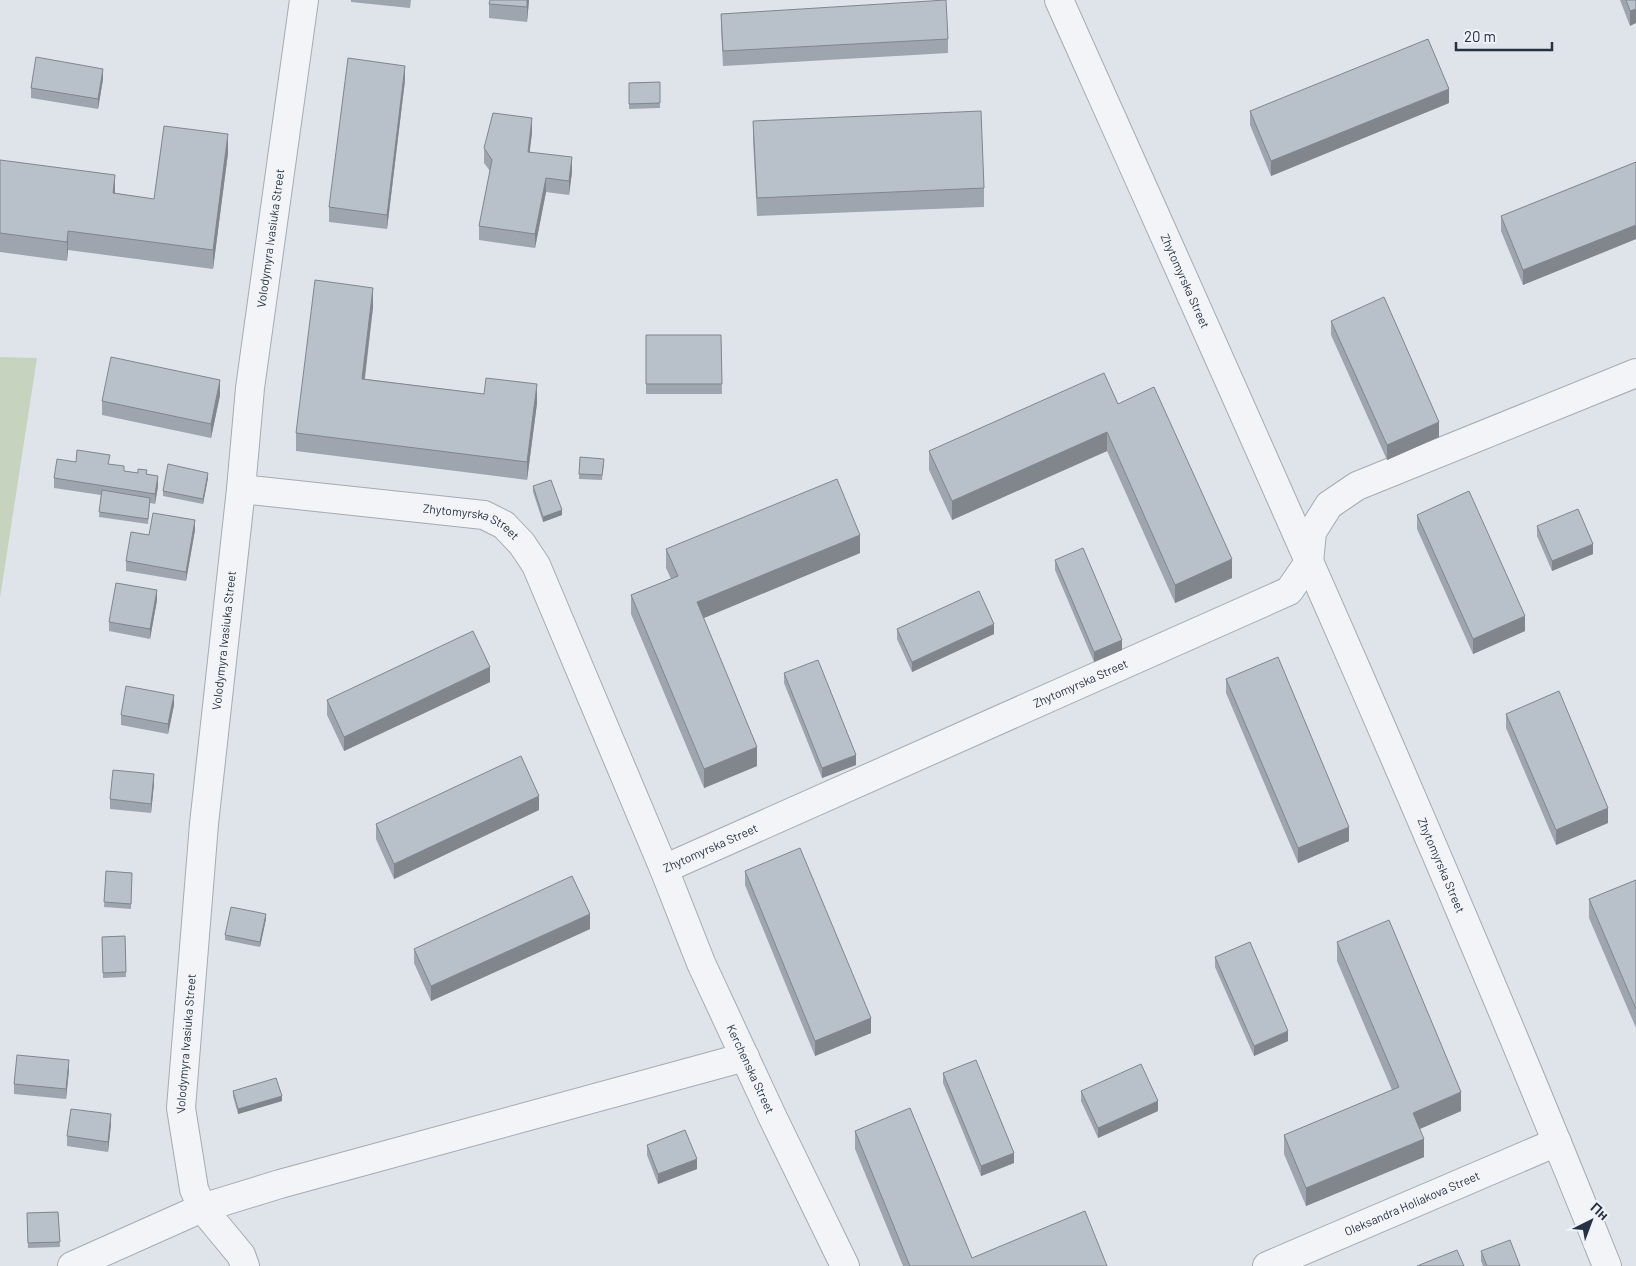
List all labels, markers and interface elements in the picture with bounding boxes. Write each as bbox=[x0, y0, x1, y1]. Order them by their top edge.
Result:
scale bar bbox=[1456, 20, 1552, 52]
text: 20 m bbox=[1464, 27, 1496, 45]
street label: Volodymyra Ivasiuka Street bbox=[253, 168, 286, 308]
street label: Zhytomyrska Street bbox=[1159, 231, 1213, 330]
street label: Zhytomyrska Street bbox=[422, 501, 522, 542]
street label: Volodymyra Ivasiuka Street bbox=[209, 570, 238, 711]
street label: Zhytomyrska Street bbox=[1031, 656, 1130, 710]
street label: Zhytomyrska Street bbox=[1415, 815, 1468, 915]
street label: Zhytomyrska Street bbox=[661, 820, 760, 874]
street label: Volodymyra Ivasiuka Street bbox=[173, 973, 198, 1115]
street label: Kerchenska Street bbox=[725, 1022, 778, 1115]
street label: Oleksandra Holiakova Street bbox=[1342, 1168, 1482, 1238]
north arrow bbox=[1566, 1196, 1616, 1246]
text: Пн bbox=[1587, 1198, 1613, 1223]

